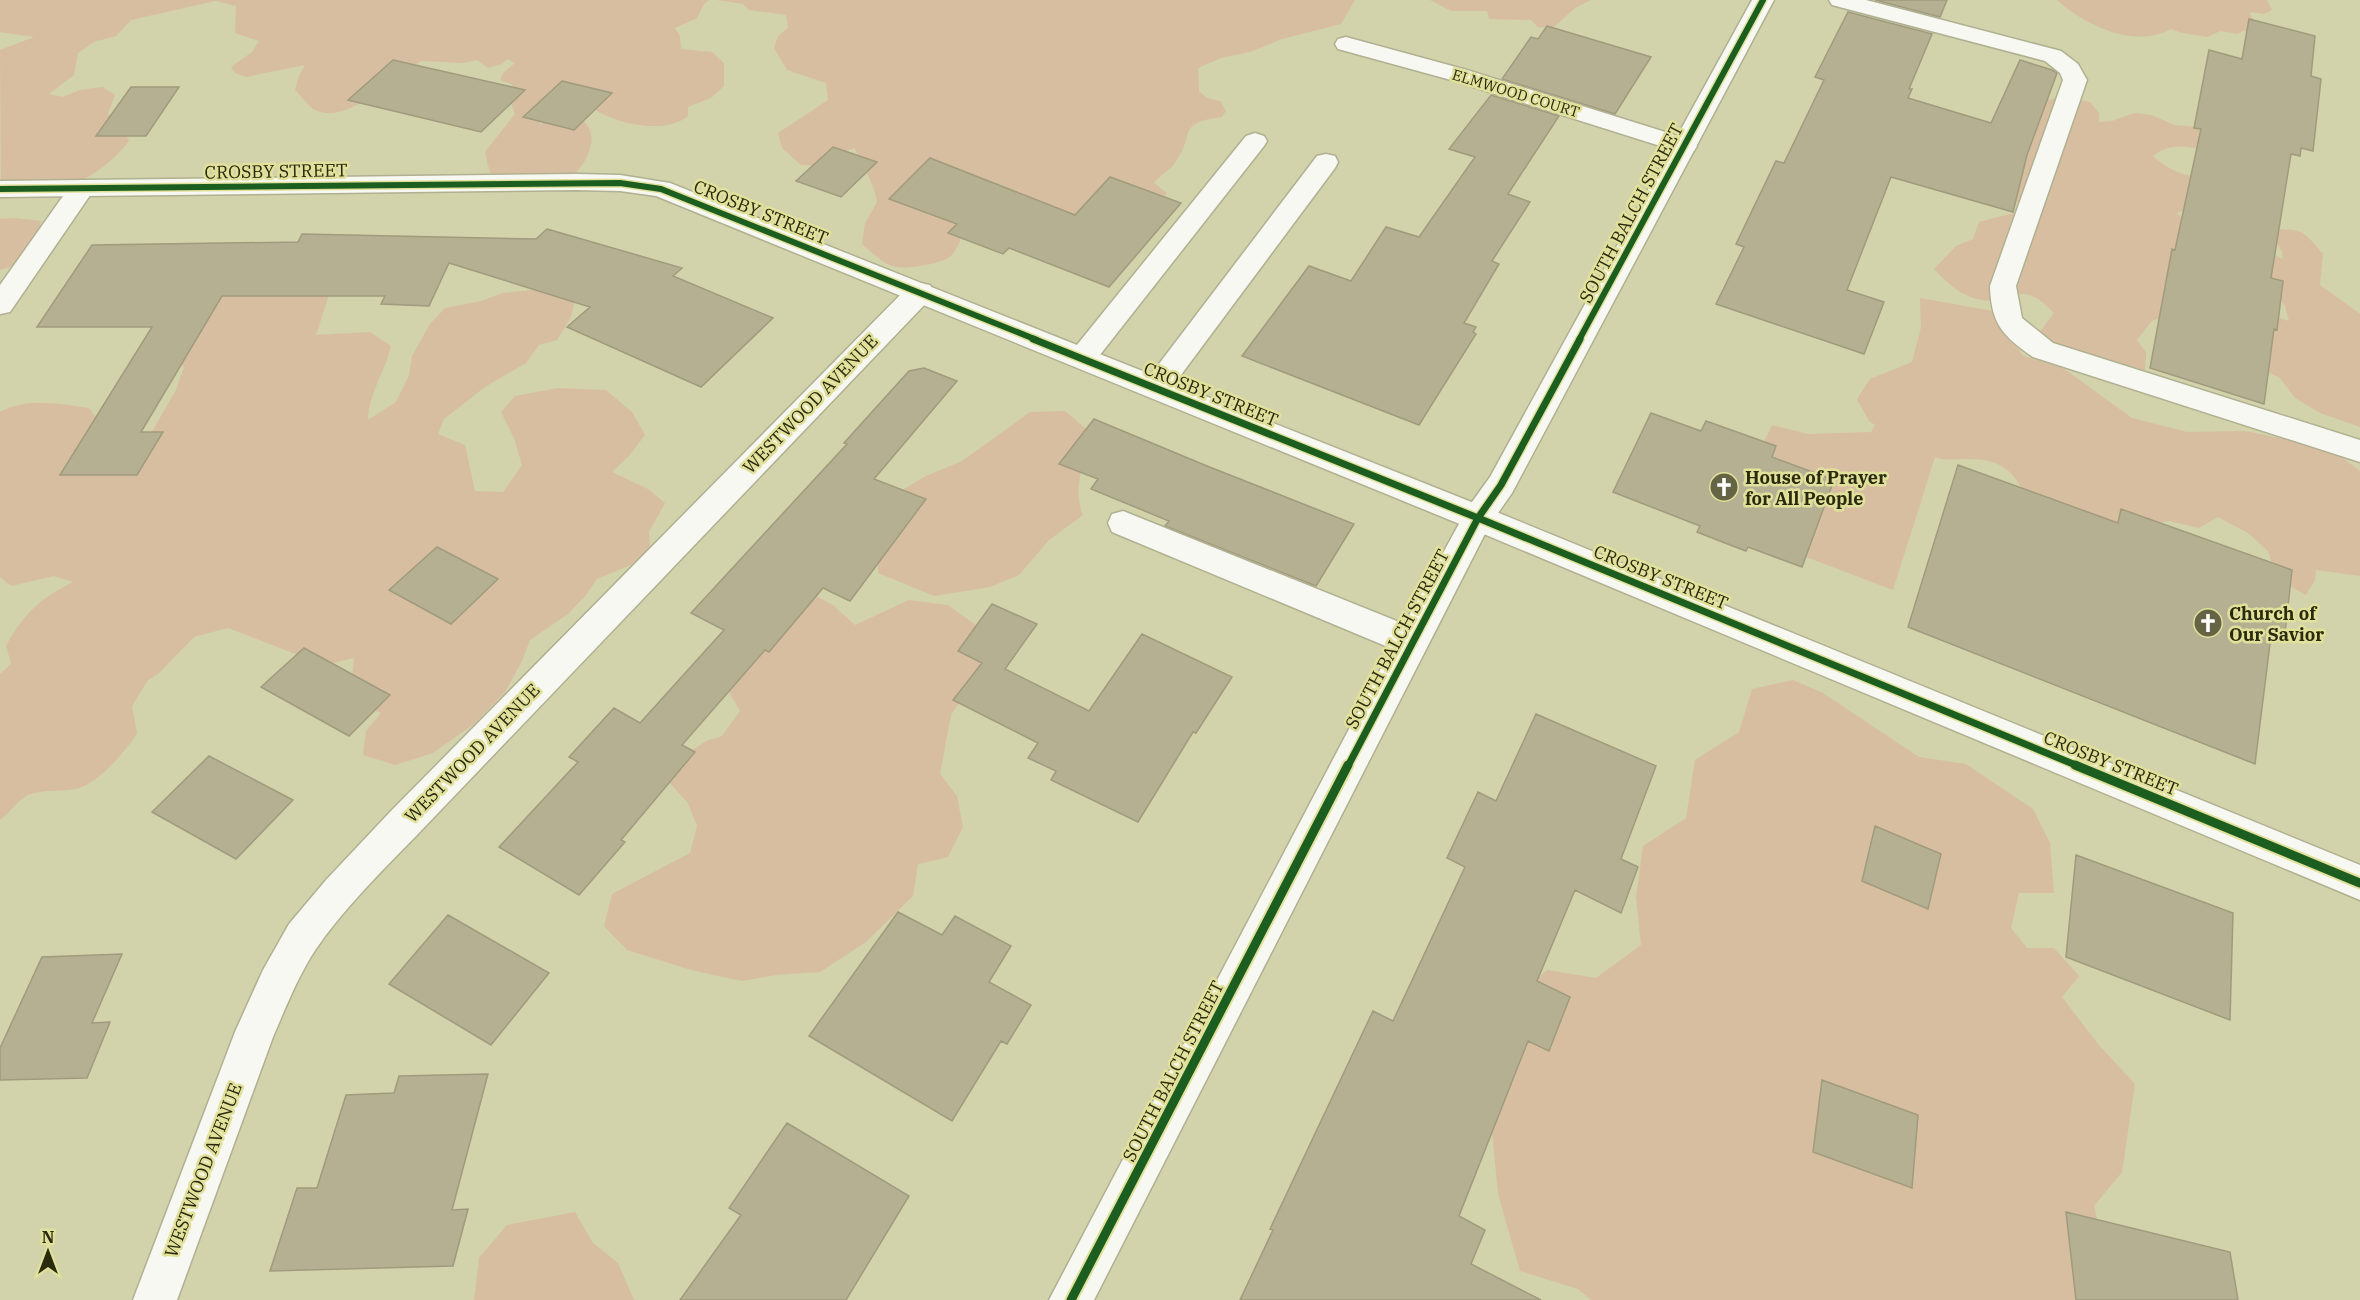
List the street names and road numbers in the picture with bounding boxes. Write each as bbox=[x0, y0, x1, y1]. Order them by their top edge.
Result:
street label: ELMWOOD COURT bbox=[1450, 65, 1582, 121]
street label: SOUTH BALCH STREET bbox=[1574, 119, 1688, 307]
street label: CROSBY STREET bbox=[204, 158, 348, 184]
street label: CROSBY STREET bbox=[690, 175, 832, 250]
street label: WESTWOOD AVENUE bbox=[737, 329, 883, 479]
street label: CROSBY STREET bbox=[1140, 357, 1282, 432]
street label: CROSBY STREET bbox=[1590, 540, 1732, 615]
street label: SOUTH BALCH STREET bbox=[1340, 545, 1454, 733]
street label: WESTWOOD AVENUE bbox=[399, 678, 545, 828]
street label: CROSBY STREET bbox=[2040, 726, 2182, 801]
street label: SOUTH BALCH STREET bbox=[1117, 976, 1229, 1165]
street label: WESTWOOD AVENUE bbox=[159, 1079, 247, 1261]

